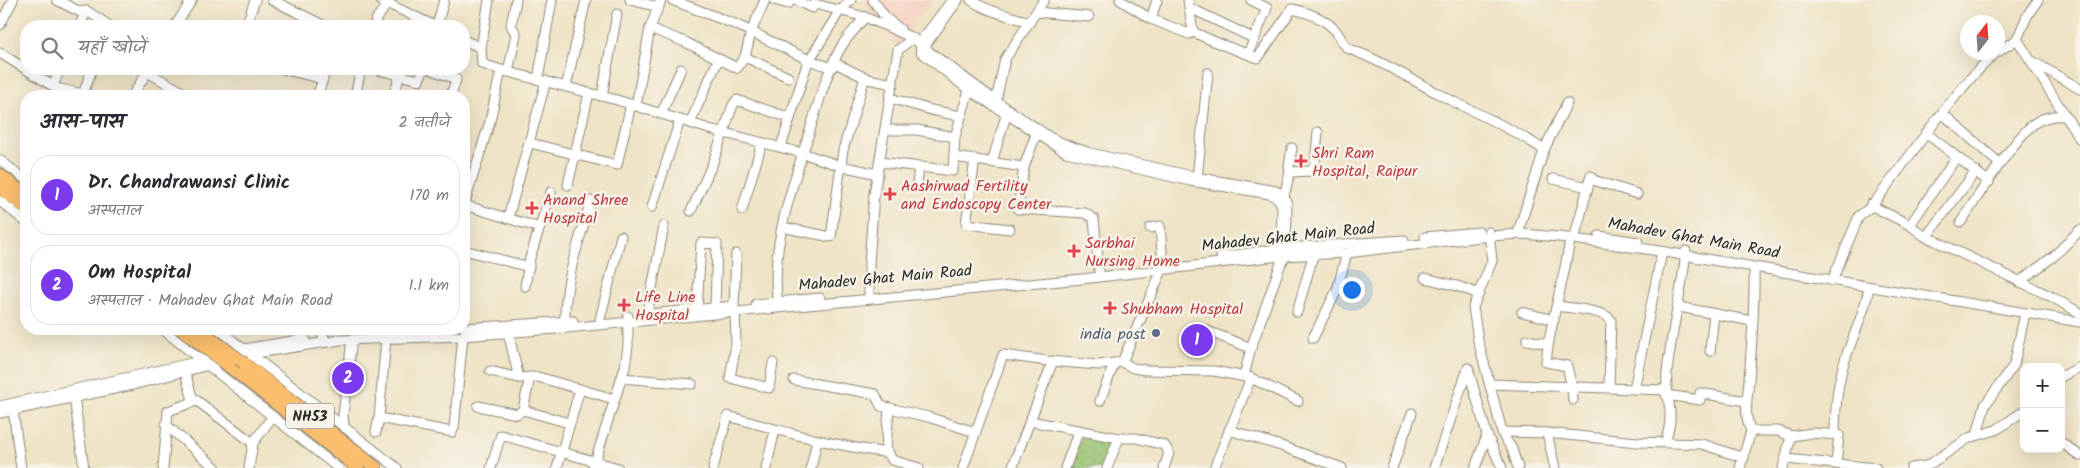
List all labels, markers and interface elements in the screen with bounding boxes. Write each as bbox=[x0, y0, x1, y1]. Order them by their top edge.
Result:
north arrow bbox=[1960, 15, 2005, 60]
search box bbox=[20, 20, 470, 75]
text: यहाँ खोजें bbox=[78, 33, 147, 63]
icon: search bbox=[38, 34, 66, 62]
text: आस-पास bbox=[40, 106, 124, 139]
text: 2 नतीजे bbox=[399, 110, 450, 135]
place label: Shri Ram Hospital, Raipur bbox=[1312, 141, 1419, 184]
marker: Shri Ram Hospital, Raipur bbox=[1294, 154, 1308, 168]
text: Dr. Chandrawansi Clinic bbox=[88, 168, 290, 198]
place label: Aashirwad Fertility and Endoscopy Center bbox=[901, 174, 1053, 217]
text: 1 bbox=[55, 183, 59, 208]
text: 170 m bbox=[409, 183, 449, 208]
marker: Aashirwad Fertility and Endoscopy Center bbox=[883, 187, 897, 201]
place label: Anand Shree Hospital bbox=[543, 188, 628, 231]
text: अस्पताल bbox=[88, 198, 142, 223]
marker: Anand Shree Hospital bbox=[525, 201, 539, 215]
street label: Mahadev Ghat Main Road bbox=[1606, 211, 1783, 266]
street label: Mahadev Ghat Main Road bbox=[1200, 216, 1377, 259]
place label: Sarbhai Nursing Home bbox=[1085, 231, 1180, 274]
marker: Sarbhai Nursing Home bbox=[1067, 244, 1081, 258]
text: Om Hospital bbox=[88, 258, 191, 288]
street label: Mahadev Ghat Main Road bbox=[797, 258, 974, 299]
text: 2 bbox=[52, 273, 62, 298]
text: 1.1 km bbox=[409, 273, 449, 298]
your location bbox=[1339, 277, 1365, 303]
place label: Life Line Hospital bbox=[635, 285, 695, 328]
text: अस्पताल · Mahadev Ghat Main Road bbox=[88, 288, 332, 313]
place label: Shubham Hospital bbox=[1121, 297, 1243, 322]
marker: Life Line Hospital bbox=[617, 298, 631, 312]
marker: Shubham Hospital bbox=[1103, 301, 1117, 315]
pin: 1 bbox=[1181, 321, 1213, 359]
place label: india post bbox=[1080, 322, 1147, 347]
marker: india post bbox=[1150, 327, 1162, 339]
pin: 2 bbox=[332, 359, 364, 397]
map controls bbox=[2020, 363, 2065, 453]
button: + bbox=[2020, 363, 2065, 408]
road number: NH53 bbox=[286, 404, 334, 428]
button: − bbox=[2020, 408, 2065, 453]

